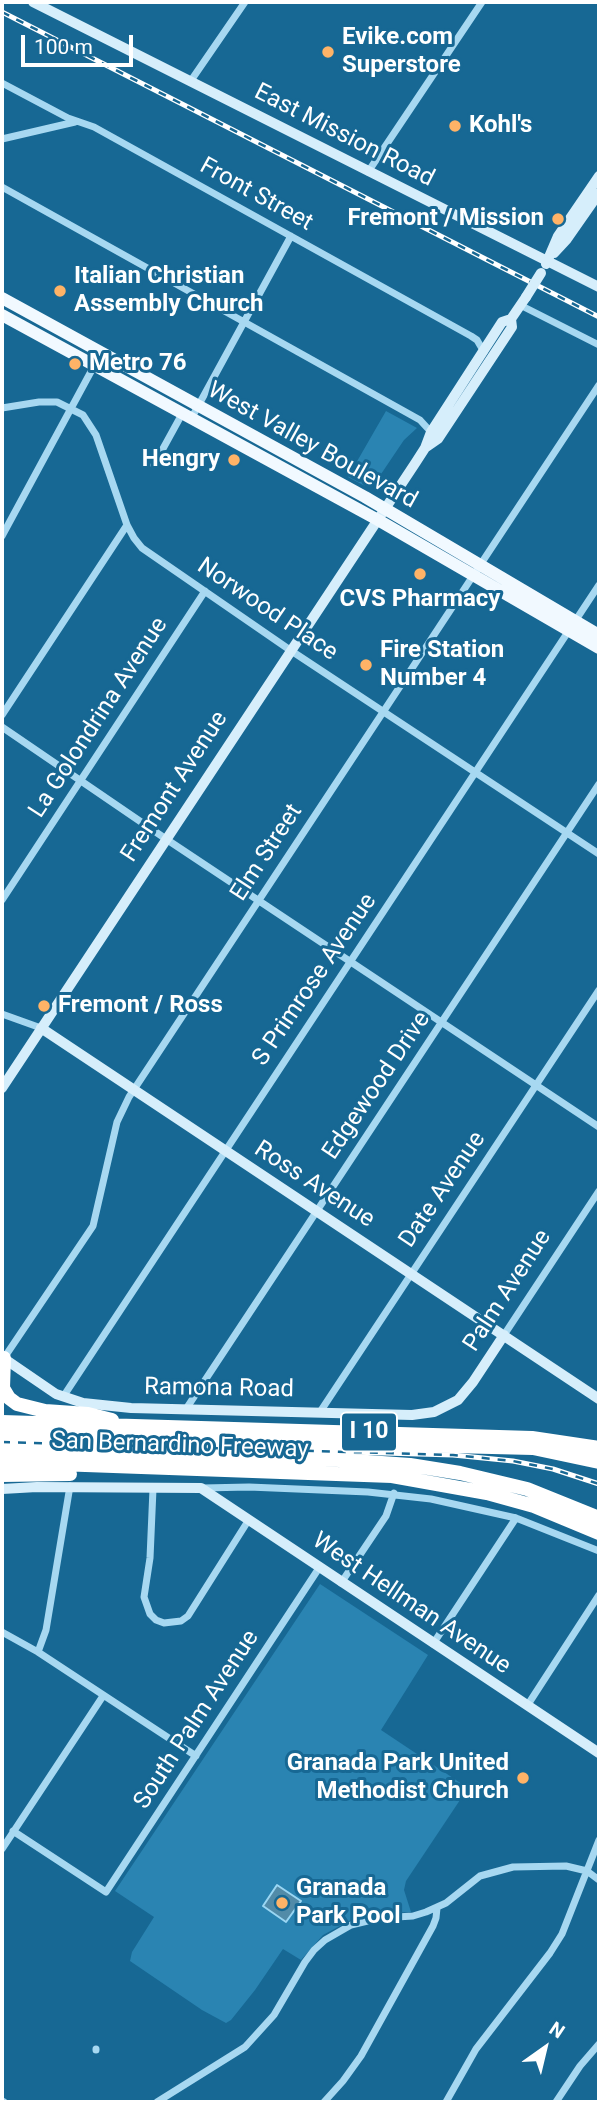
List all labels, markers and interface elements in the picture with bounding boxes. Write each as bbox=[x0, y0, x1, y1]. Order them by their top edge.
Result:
scale bar bbox=[24, 21, 136, 65]
place label: Evike.com Superstore bbox=[342, 24, 461, 80]
text: 100 m bbox=[34, 35, 93, 59]
marker: Evike.com Superstore bbox=[320, 44, 336, 60]
street label: East Mission Road bbox=[249, 78, 439, 194]
place label: Kohl's bbox=[469, 112, 532, 140]
marker: Kohl's bbox=[447, 118, 463, 134]
street label: Front Street bbox=[194, 152, 318, 238]
place label: Fremont / Mission bbox=[347, 205, 544, 233]
marker: Fremont / Mission bbox=[550, 211, 566, 227]
place label: Italian Christian Assembly Church bbox=[74, 263, 264, 319]
marker: Italian Christian Assembly Church bbox=[52, 283, 68, 299]
place label: Metro 76 bbox=[89, 350, 187, 378]
marker: Metro 76 bbox=[67, 356, 83, 372]
street label: West Valley Boulevard bbox=[202, 376, 422, 516]
place label: Hengry bbox=[142, 446, 220, 474]
marker: Hengry bbox=[226, 452, 242, 468]
street label: Norwood Place bbox=[191, 552, 343, 668]
marker: CVS Pharmacy bbox=[412, 566, 428, 582]
place label: CVS Pharmacy bbox=[340, 586, 500, 614]
street label: La Golondrina Avenue bbox=[23, 612, 175, 824]
place label: Fire Station Number 4 bbox=[380, 637, 504, 693]
marker: Fire Station Number 4 bbox=[358, 657, 374, 673]
street label: Fremont Avenue bbox=[116, 706, 234, 868]
street label: Elm Street bbox=[225, 799, 309, 907]
street label: S Primrose Avenue bbox=[247, 888, 383, 1072]
place label: Fremont / Ross bbox=[58, 992, 223, 1020]
marker: Fremont / Ross bbox=[36, 998, 52, 1014]
street label: Edgewood Drive bbox=[317, 1007, 437, 1165]
street label: Date Avenue bbox=[394, 1126, 492, 1254]
street label: Ross Avenue bbox=[248, 1135, 380, 1235]
street label: Palm Avenue bbox=[458, 1225, 558, 1357]
street label: Ramona Road bbox=[144, 1373, 294, 1405]
road number: I 10 bbox=[341, 1413, 397, 1452]
street label: San Bernardino Freeway bbox=[51, 1427, 309, 1465]
street label: West Hellman Avenue bbox=[306, 1527, 516, 1681]
street label: South Palm Avenue bbox=[128, 1625, 266, 1815]
place label: Granada Park United Methodist Church bbox=[287, 1750, 509, 1806]
marker: Granada Park United Methodist Church bbox=[515, 1770, 531, 1786]
place label: Granada Park Pool bbox=[296, 1875, 401, 1931]
marker: Granada Park Pool bbox=[274, 1895, 290, 1911]
north arrow bbox=[510, 2013, 580, 2083]
text: N bbox=[545, 2017, 569, 2043]

